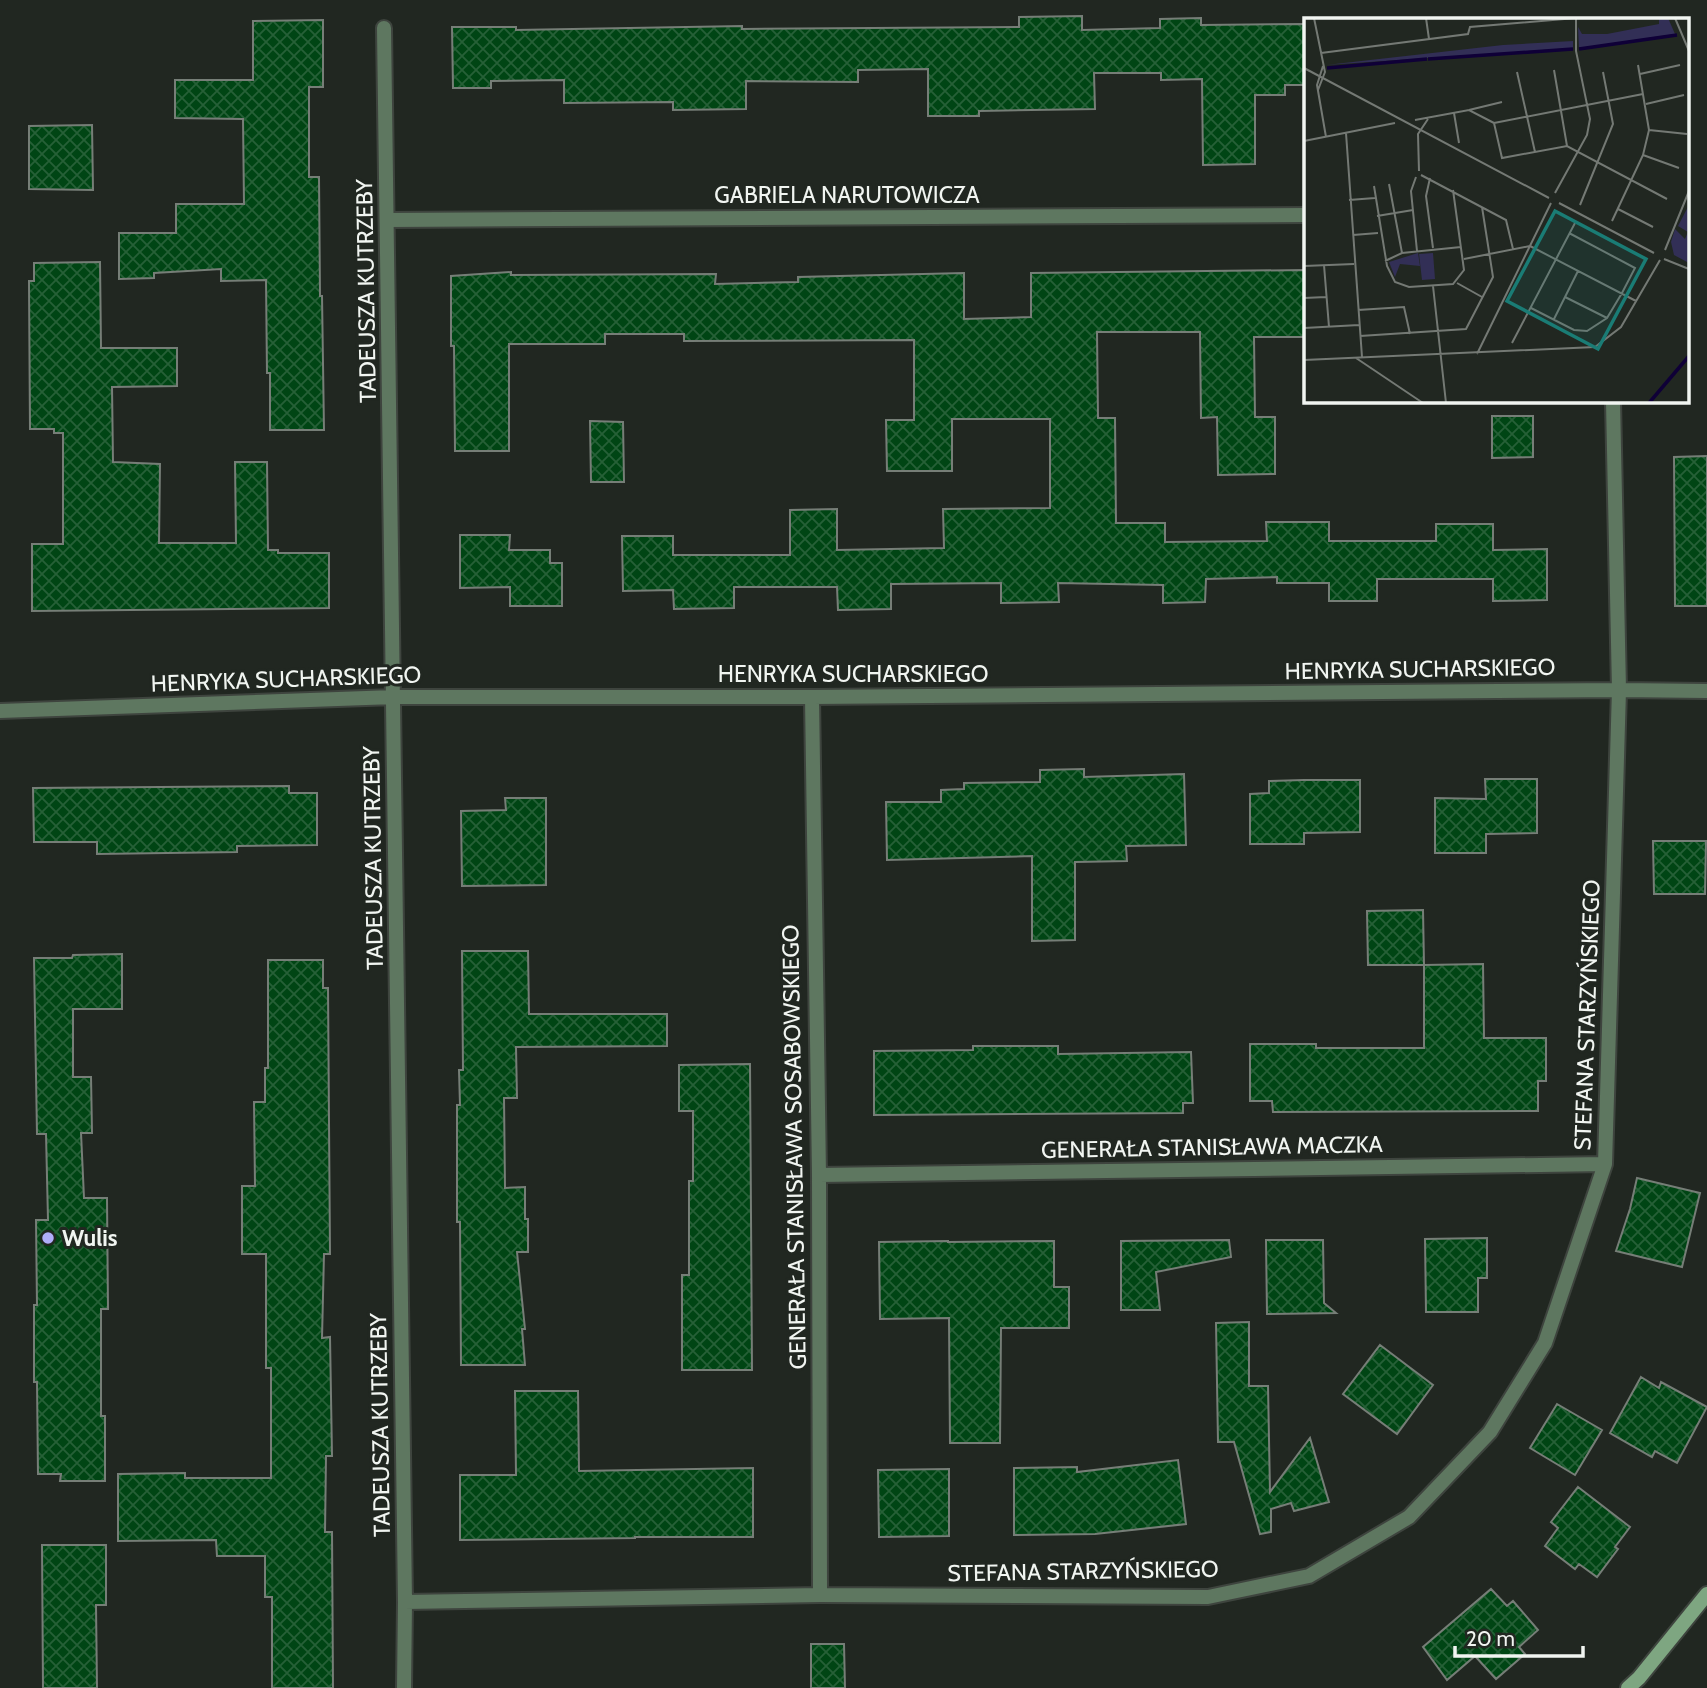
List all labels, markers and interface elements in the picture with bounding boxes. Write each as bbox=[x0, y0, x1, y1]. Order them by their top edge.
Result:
inset map bbox=[1304, 18, 1690, 402]
street label: TADEUSZA KUTRZEBY bbox=[350, 178, 382, 403]
street label: GABRIELA NARUTOWICZA bbox=[714, 181, 980, 209]
street label: HENRYKA SUCHARSKIEGO bbox=[1284, 653, 1556, 685]
street label: HENRYKA SUCHARSKIEGO bbox=[150, 660, 422, 698]
street label: HENRYKA SUCHARSKIEGO bbox=[718, 660, 988, 688]
street label: TADEUSZA KUTRZEBY bbox=[357, 745, 389, 970]
street label: STEFANA STARZYŃSKIEGO bbox=[1567, 879, 1606, 1151]
street label: GENERAŁA STANISŁAWA SOSABOWSKIEGO bbox=[776, 924, 812, 1370]
street label: GENERAŁA STANISŁAWA MACZKA bbox=[1041, 1130, 1383, 1164]
place label: Wulis bbox=[62, 1224, 118, 1252]
marker: Wulis bbox=[40, 1230, 56, 1246]
street label: TADEUSZA KUTRZEBY bbox=[364, 1312, 396, 1537]
street label: STEFANA STARZYŃSKIEGO bbox=[947, 1554, 1219, 1587]
scale bar bbox=[1455, 1614, 1583, 1658]
text: 20 m bbox=[1466, 1626, 1515, 1651]

